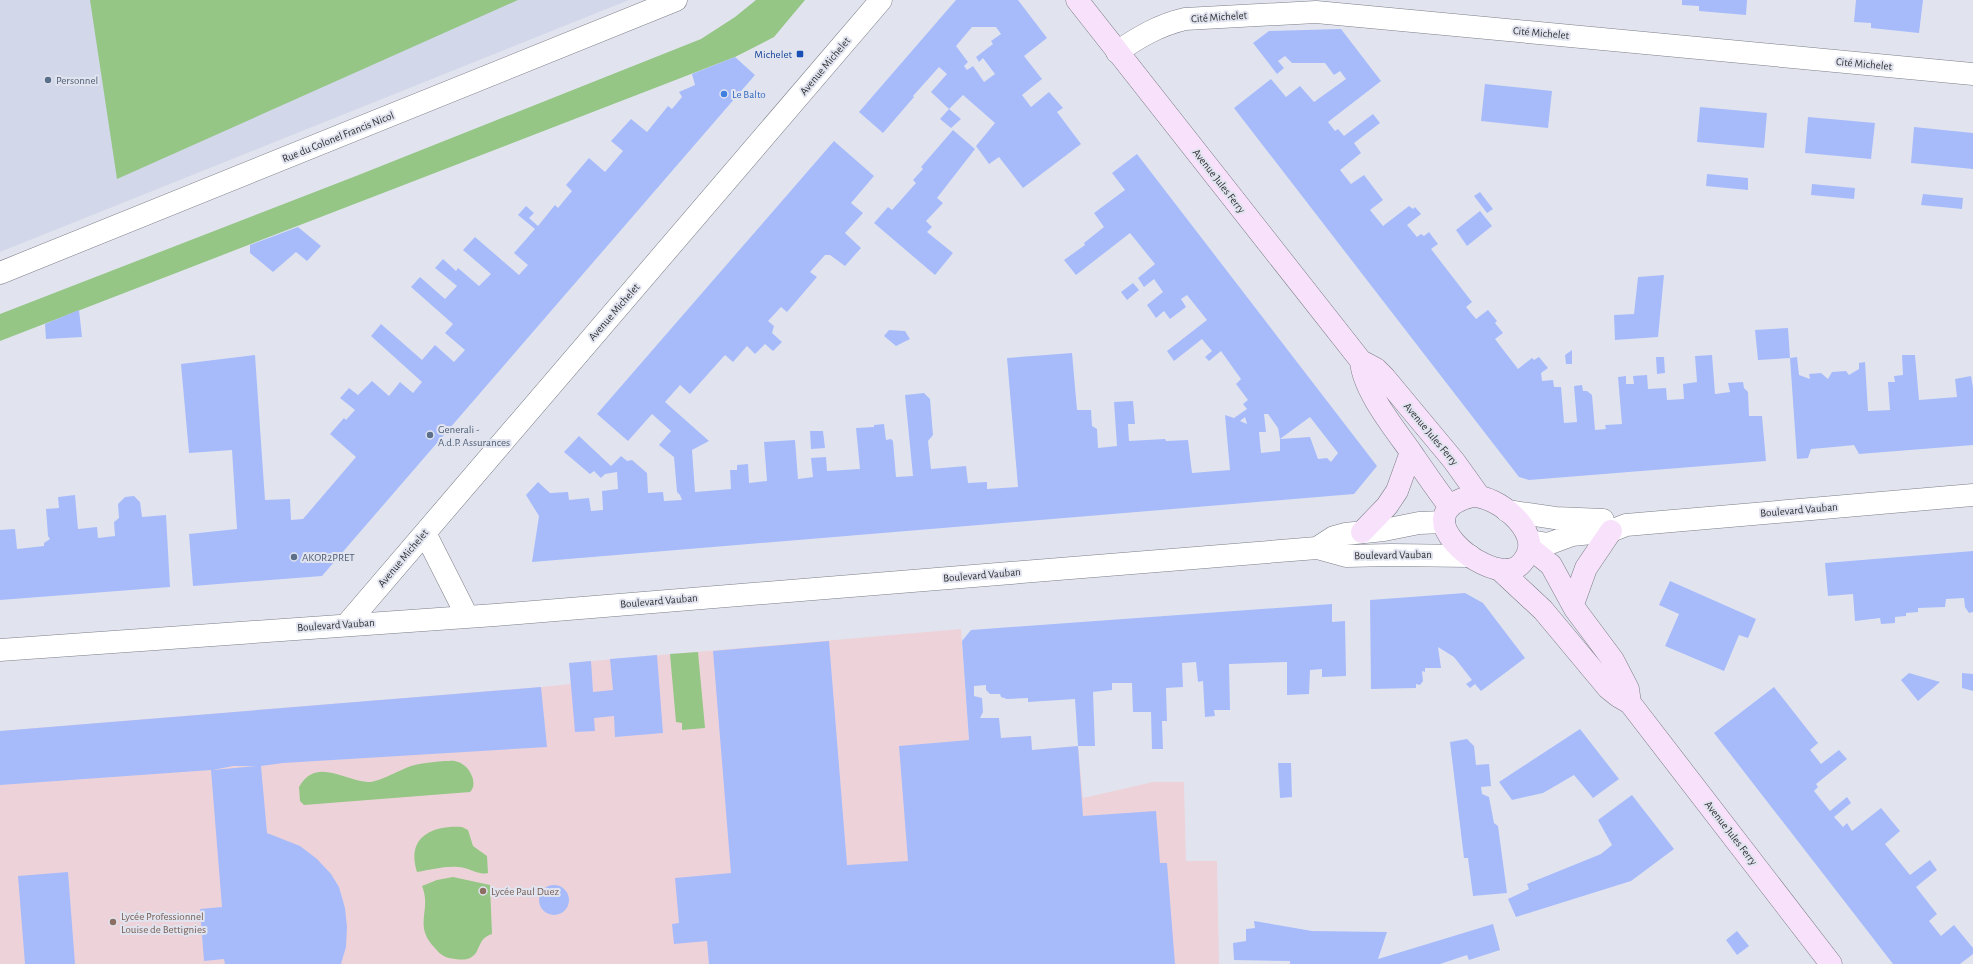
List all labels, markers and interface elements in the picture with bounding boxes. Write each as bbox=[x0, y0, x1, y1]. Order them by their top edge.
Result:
street label: Cité Michelet bbox=[1191, 10, 1248, 24]
street label: Cité Michelet bbox=[1512, 25, 1570, 41]
street label: Avenue Michelet bbox=[798, 35, 853, 97]
place label: Michelet bbox=[754, 49, 792, 60]
marker: Michelet bbox=[795, 49, 805, 59]
street label: Cité Michelet bbox=[1835, 56, 1893, 72]
marker: Personnel bbox=[43, 75, 53, 85]
place label: Personnel bbox=[56, 75, 98, 86]
marker: Le Balto bbox=[719, 89, 729, 99]
place label: Le Balto bbox=[732, 89, 766, 100]
street label: Rue du Colonel Francis Nicol bbox=[281, 110, 395, 164]
street label: Avenue Jules Ferry bbox=[1191, 147, 1247, 215]
street label: Avenue Michelet bbox=[586, 281, 642, 343]
street label: Avenue Jules Ferry bbox=[1402, 401, 1460, 468]
place label: Generali - A.d.P. Assurances bbox=[438, 424, 510, 448]
marker: Generali - A.d.P. Assurances bbox=[425, 430, 435, 440]
street label: Boulevard Vauban bbox=[1760, 501, 1838, 519]
street label: Avenue Michelet bbox=[376, 527, 431, 589]
street label: Boulevard Vauban bbox=[1354, 549, 1432, 561]
marker: AKOR2PRET bbox=[289, 552, 299, 562]
place label: AKOR2PRET bbox=[302, 552, 355, 563]
street label: Boulevard Vauban bbox=[943, 566, 1021, 584]
street label: Boulevard Vauban bbox=[620, 592, 698, 610]
street label: Boulevard Vauban bbox=[297, 617, 375, 633]
street label: Avenue Jules Ferry bbox=[1703, 799, 1759, 867]
marker: Lycée Paul Duez bbox=[478, 886, 488, 896]
place label: Lycée Paul Duez bbox=[491, 886, 559, 897]
place label: Lycée Professionnel Louise de Bettignies bbox=[121, 911, 206, 935]
marker: Lycée Professionnel Louise de Bettignies bbox=[108, 917, 118, 927]

